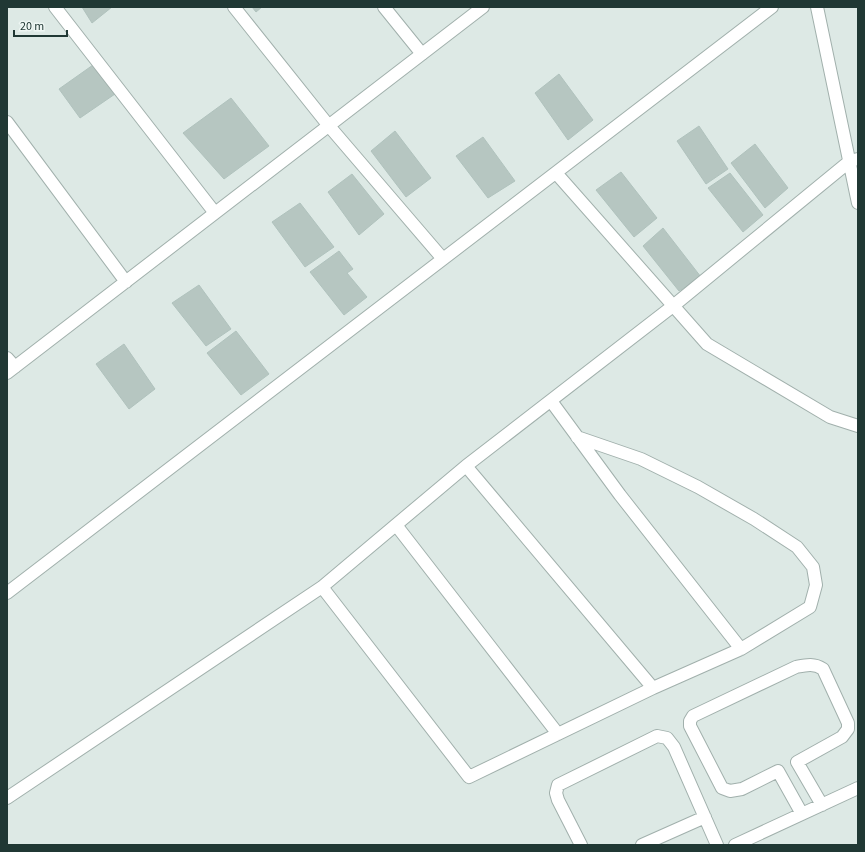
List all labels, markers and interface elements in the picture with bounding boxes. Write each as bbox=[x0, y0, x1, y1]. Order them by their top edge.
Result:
scale bar bbox=[14, 12, 67, 38]
text: 20 m bbox=[20, 18, 44, 35]

